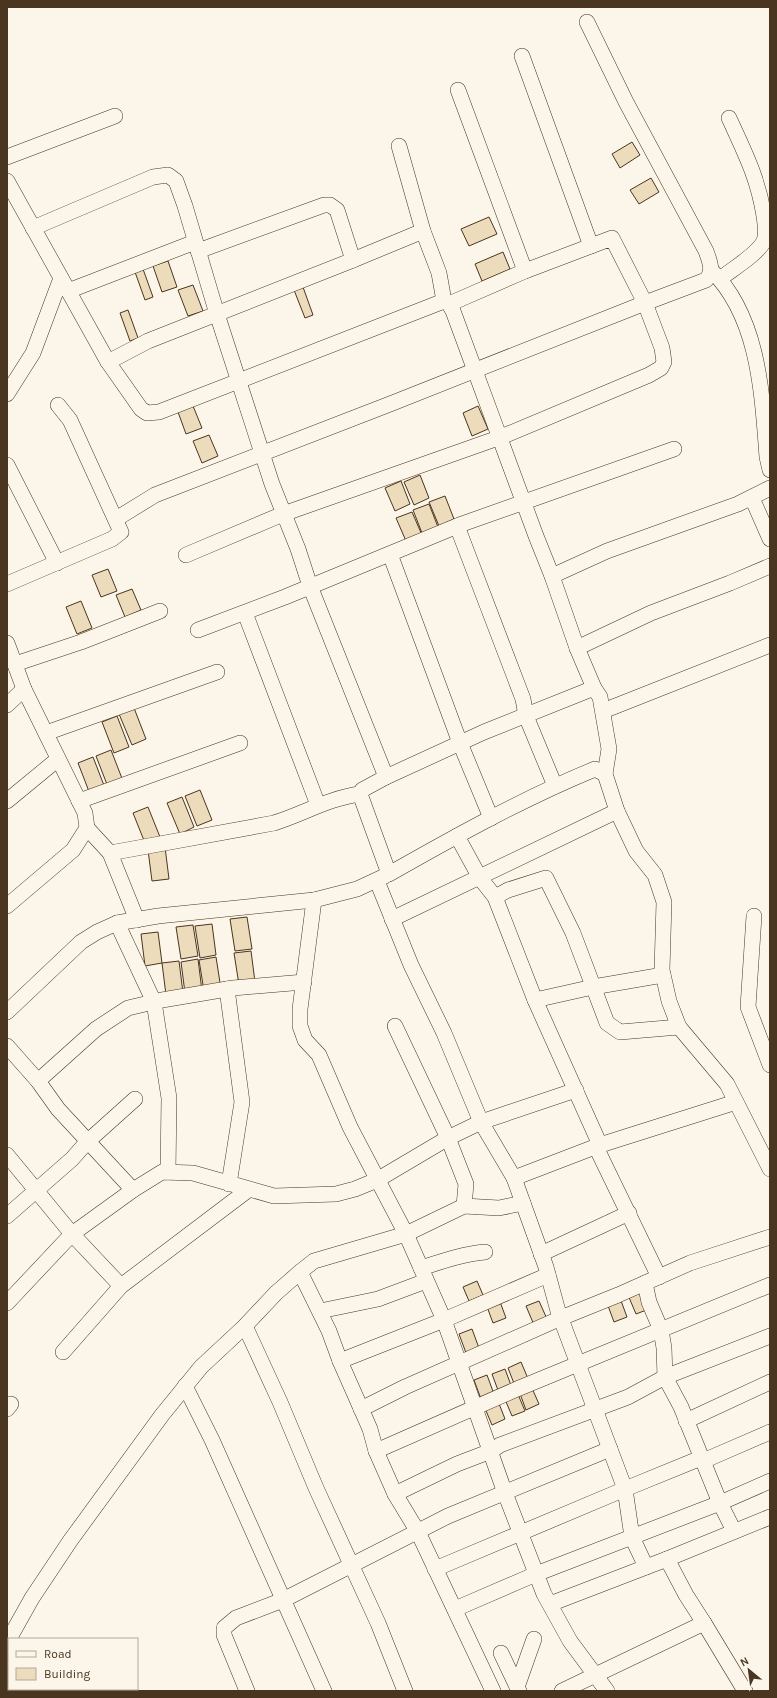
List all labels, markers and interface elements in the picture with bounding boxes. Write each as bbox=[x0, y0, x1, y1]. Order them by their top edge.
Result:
legend bbox=[8, 1638, 138, 1690]
text: Road bbox=[44, 1647, 72, 1661]
north arrow bbox=[729, 1650, 769, 1690]
text: N bbox=[738, 1654, 751, 1669]
text: Building bbox=[44, 1667, 91, 1681]

